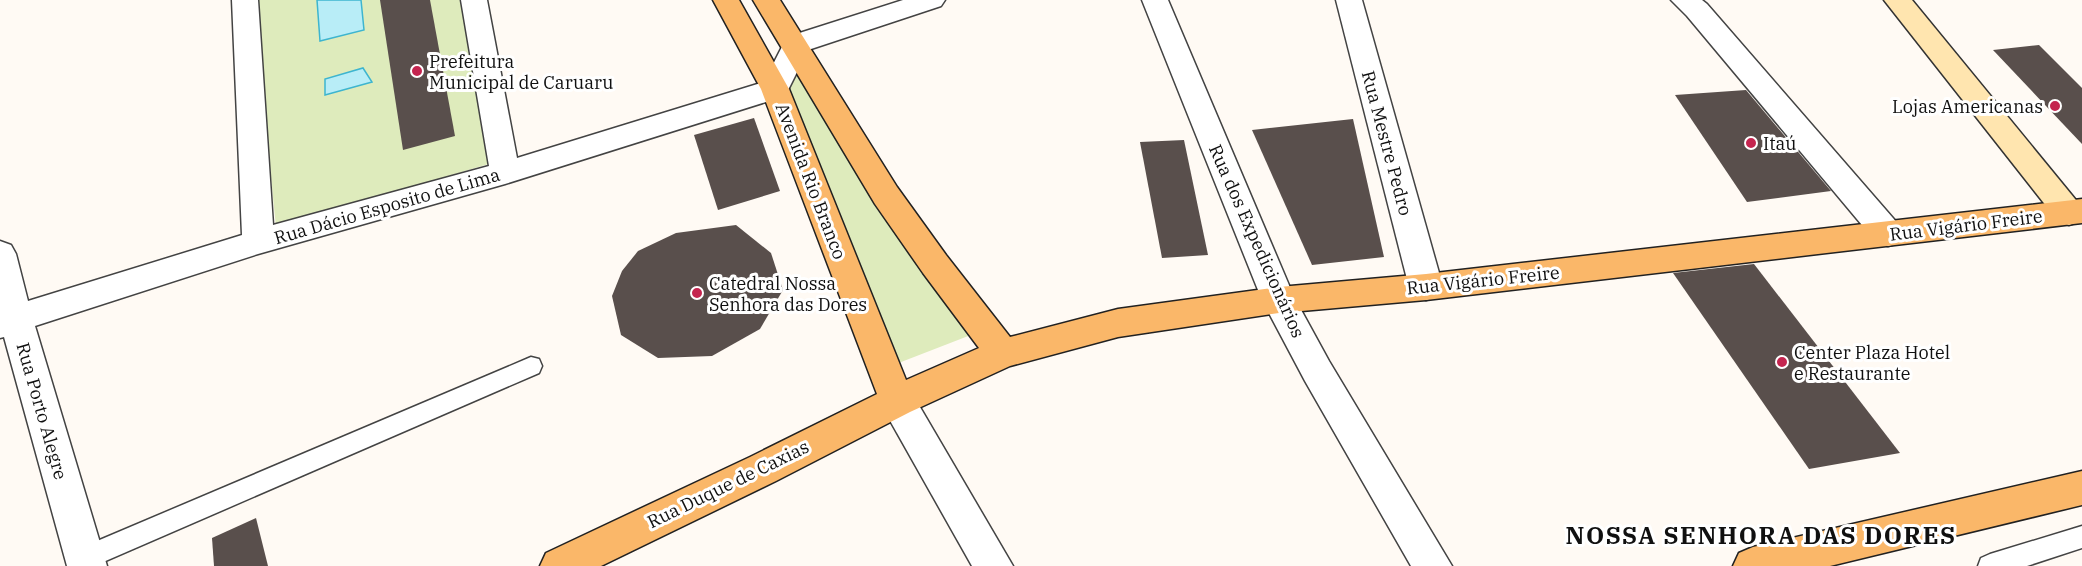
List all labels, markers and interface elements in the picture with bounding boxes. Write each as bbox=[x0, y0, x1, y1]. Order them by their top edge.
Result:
place label: Prefeitura Municipal de Caruaru bbox=[429, 50, 613, 94]
marker: Prefeitura Municipal de Caruaru bbox=[410, 64, 424, 78]
street label: Rua Mestre Pedro bbox=[1357, 68, 1417, 218]
place label: Lojas Americanas bbox=[1892, 95, 2043, 118]
street label: Avenida Rio Branco bbox=[771, 99, 851, 263]
marker: Lojas Americanas bbox=[2048, 99, 2062, 113]
place label: Itaú bbox=[1763, 132, 1796, 155]
marker: Itaú bbox=[1744, 136, 1758, 150]
street label: Rua dos Expedicionários bbox=[1204, 141, 1310, 341]
street label: Rua Dácio Esposito de Lima bbox=[271, 163, 503, 249]
street label: Rua Vigário Freire bbox=[1888, 204, 2044, 246]
street label: Rua Vigário Freire bbox=[1405, 261, 1561, 299]
place label: Catedral Nossa Senhora das Dores bbox=[709, 272, 867, 316]
marker: Catedral Nossa Senhora das Dores bbox=[690, 286, 704, 300]
street label: Rua Porto Alegre bbox=[11, 340, 73, 482]
place label: Center Plaza Hotel e Restaurante bbox=[1794, 341, 1950, 385]
marker: Center Plaza Hotel e Restaurante bbox=[1775, 355, 1789, 369]
street label: Rua Duque de Caxias bbox=[643, 435, 813, 533]
district label: NOSSA SENHORA DAS DORES bbox=[1565, 519, 1957, 551]

